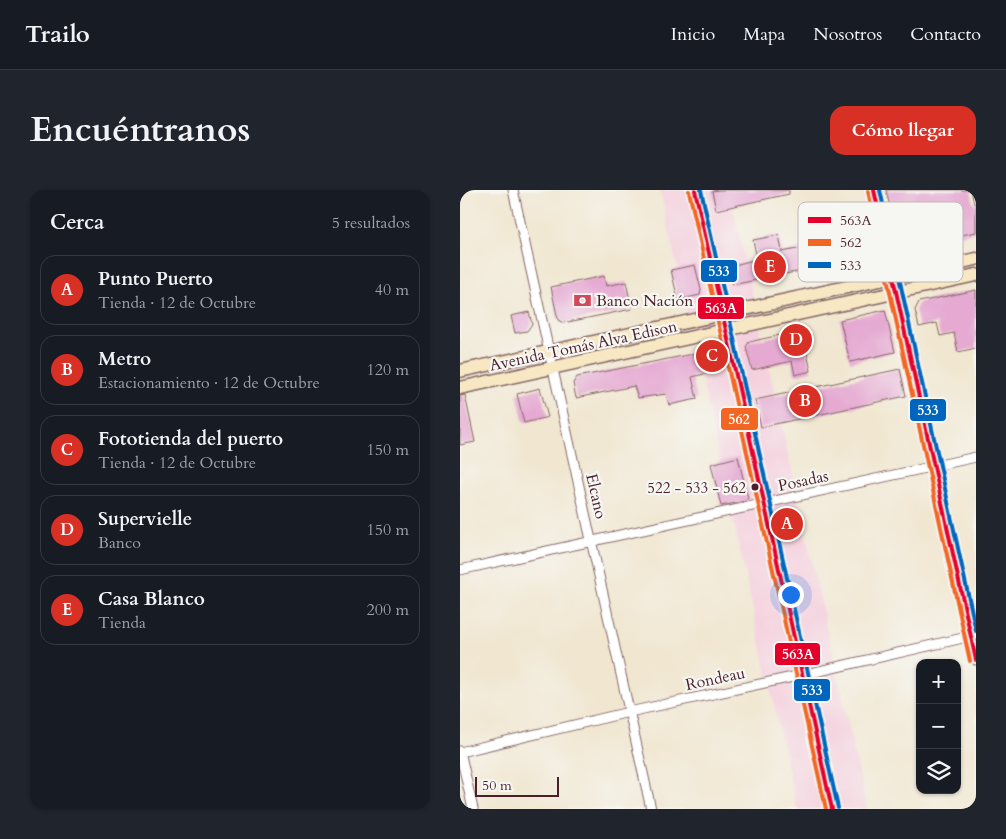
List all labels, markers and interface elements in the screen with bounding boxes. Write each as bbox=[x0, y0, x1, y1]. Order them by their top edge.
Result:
text: Trailo bbox=[25, 18, 90, 51]
text: Inicio bbox=[671, 22, 715, 47]
text: Mapa bbox=[743, 22, 785, 47]
text: Nosotros bbox=[813, 22, 882, 47]
text: Contacto bbox=[910, 22, 981, 47]
text: Encuéntranos bbox=[30, 106, 251, 154]
button: Cómo llegar bbox=[830, 106, 976, 155]
legend bbox=[798, 202, 963, 282]
text: Cerca bbox=[50, 208, 104, 237]
text: 563A bbox=[840, 211, 872, 230]
text: 5 resultados bbox=[332, 212, 410, 234]
text: 562 bbox=[840, 233, 862, 252]
pin: E bbox=[754, 248, 786, 286]
text: 533 bbox=[840, 256, 862, 275]
line badge: 533 bbox=[700, 259, 738, 283]
text: 533 bbox=[708, 262, 730, 281]
text: Punto Puerto bbox=[98, 266, 213, 292]
text: A bbox=[61, 279, 73, 301]
text: 40 m bbox=[375, 279, 409, 301]
bank icon: Banco Nación bbox=[572, 290, 592, 310]
place label: Banco Nación bbox=[596, 290, 693, 312]
text: Tienda · 12 de Octubre bbox=[98, 292, 256, 314]
line badge: 563A bbox=[697, 296, 745, 320]
text: 563A bbox=[705, 299, 737, 318]
street label: Avenida Tomás Alva Edison bbox=[487, 315, 679, 377]
pin: D bbox=[780, 321, 812, 359]
pin: C bbox=[696, 337, 728, 375]
text: Metro bbox=[98, 346, 151, 372]
text: B bbox=[61, 359, 73, 381]
text: 120 m bbox=[367, 359, 409, 381]
text: Estacionamiento · 12 de Octubre bbox=[98, 372, 320, 394]
pin: B bbox=[789, 382, 821, 420]
line badge: 533 bbox=[909, 398, 947, 422]
text: 533 bbox=[917, 401, 939, 420]
line badge: 562 bbox=[720, 407, 759, 431]
text: 562 bbox=[728, 410, 750, 429]
text: Fototienda del puerto bbox=[98, 426, 283, 452]
text: C bbox=[61, 439, 73, 461]
text: 150 m bbox=[367, 439, 409, 461]
text: Tienda · 12 de Octubre bbox=[98, 452, 256, 474]
street label: Posadas bbox=[776, 465, 831, 497]
street label: Elcano bbox=[580, 471, 612, 521]
place label: 522 - 533 - 562 bbox=[647, 478, 746, 498]
marker: 522 - 533 - 562 bbox=[750, 482, 760, 492]
pin: A bbox=[771, 505, 803, 543]
text: Supervielle bbox=[98, 506, 192, 532]
text: D bbox=[60, 519, 74, 541]
text: 150 m bbox=[367, 519, 409, 541]
text: Banco bbox=[98, 532, 141, 554]
your location bbox=[778, 582, 804, 608]
text: Casa Blanco bbox=[98, 586, 205, 612]
text: E bbox=[62, 599, 72, 621]
text: 200 m bbox=[367, 599, 409, 621]
text: Tienda bbox=[98, 612, 146, 634]
line badge: 563A bbox=[774, 642, 821, 666]
text: 563A bbox=[782, 645, 814, 664]
map controls bbox=[916, 659, 961, 794]
button: + bbox=[916, 659, 961, 704]
street label: Rondeau bbox=[683, 662, 747, 696]
line badge: 533 bbox=[793, 678, 831, 702]
text: 533 bbox=[801, 681, 823, 700]
button: − bbox=[916, 704, 961, 749]
button: layers bbox=[916, 749, 961, 794]
scale bar bbox=[475, 774, 559, 797]
text: 50 m bbox=[482, 776, 512, 795]

